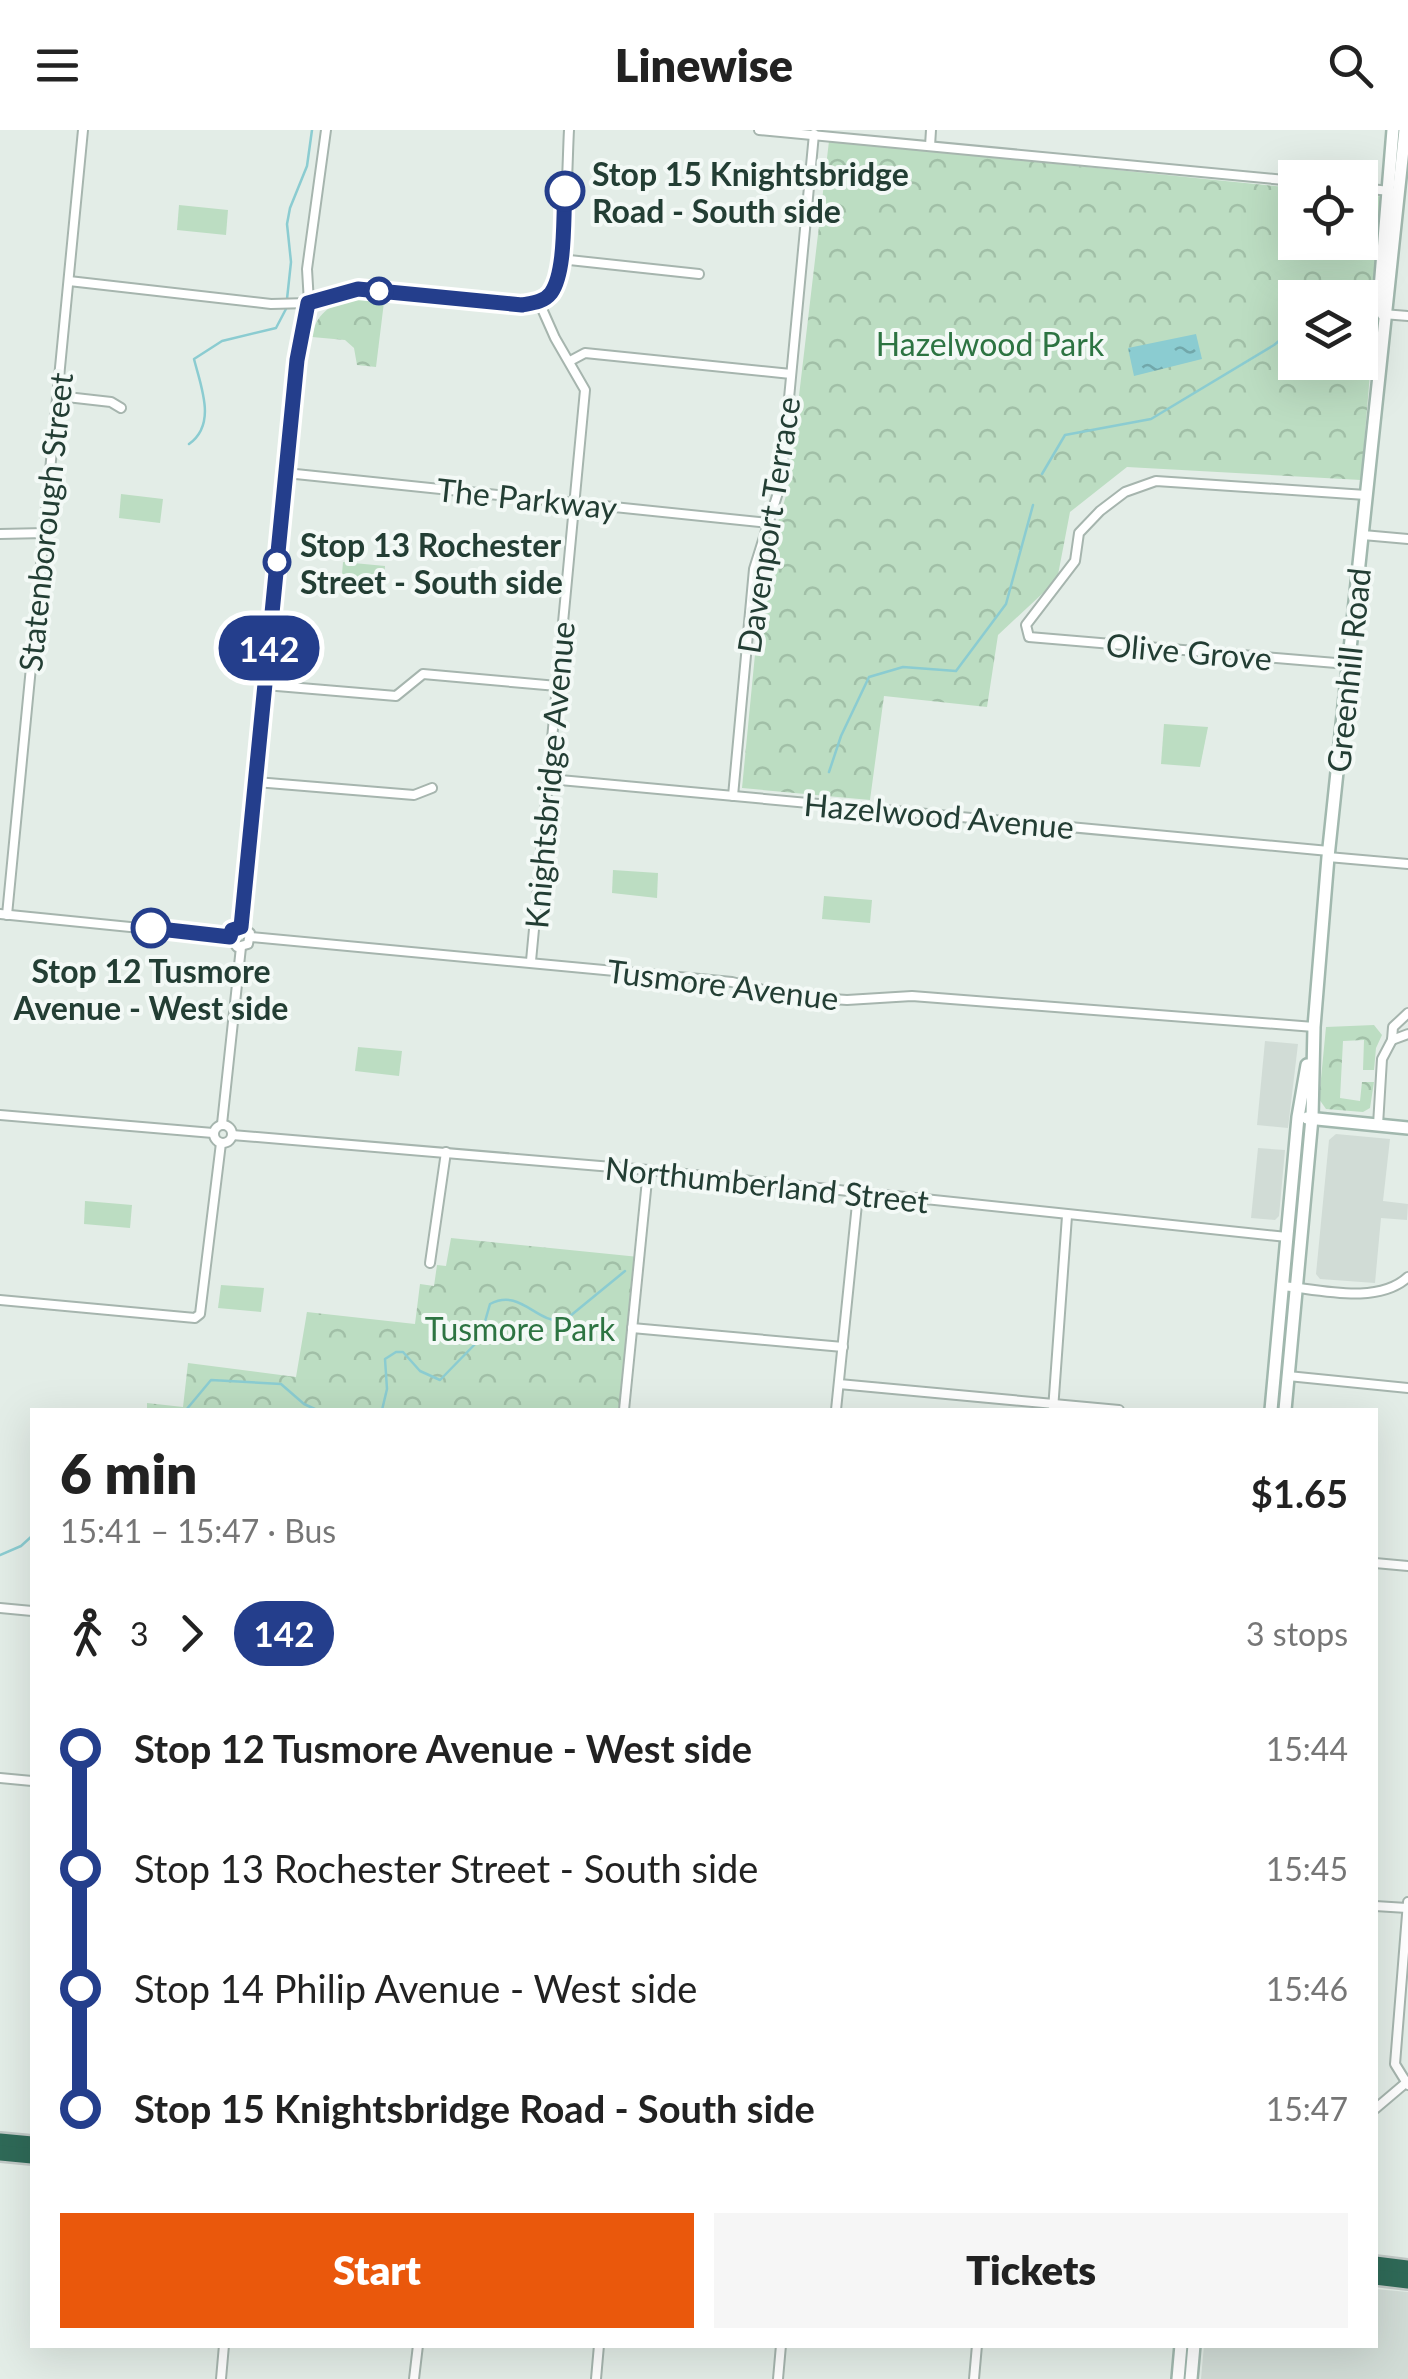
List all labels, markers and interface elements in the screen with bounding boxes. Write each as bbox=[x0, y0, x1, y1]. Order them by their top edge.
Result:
icon: menu bbox=[30, 38, 85, 93]
text: Linewise bbox=[615, 38, 793, 92]
icon: search bbox=[1323, 38, 1378, 93]
place label: Stop 15 Knightsbridge Road - South side bbox=[592, 154, 909, 230]
map controls bbox=[1278, 160, 1378, 380]
button: locate bbox=[1278, 160, 1378, 260]
marker: Stop 15 Knightsbridge Road - South side bbox=[546, 172, 584, 210]
unlabelled marker bbox=[366, 278, 392, 304]
button: layers bbox=[1278, 280, 1378, 380]
park label: Hazelwood Park bbox=[876, 324, 1105, 363]
street label: Statenborough Street bbox=[10, 370, 80, 673]
street label: Davenport Terrace bbox=[728, 394, 808, 656]
street label: The Parkway bbox=[435, 469, 620, 527]
place label: Stop 13 Rochester Street - South side bbox=[300, 525, 563, 601]
marker: Stop 13 Rochester Street - South side bbox=[264, 549, 290, 575]
street label: Greenhill Road bbox=[1318, 566, 1378, 774]
line badge: 142 bbox=[212, 616, 326, 680]
street label: Knightsbridge Avenue bbox=[516, 620, 582, 930]
street label: Olive Grove bbox=[1104, 624, 1274, 678]
text: 142 bbox=[239, 627, 299, 669]
street label: Hazelwood Avenue bbox=[802, 784, 1076, 846]
marker: Stop 12 Tusmore Avenue - West side bbox=[132, 909, 170, 947]
street label: Tusmore Avenue bbox=[605, 950, 841, 1018]
place label: Stop 12 Tusmore Avenue - West side bbox=[13, 951, 288, 1027]
street label: Northumberland Street bbox=[603, 1148, 931, 1220]
park label: Tusmore Park bbox=[425, 1309, 616, 1348]
text: 6 min bbox=[60, 1440, 197, 1506]
text: $1.65 bbox=[1251, 1470, 1348, 1516]
text: 15:41 – 15:47 · Bus bbox=[60, 1511, 336, 1550]
icon: walk bbox=[60, 1606, 115, 1661]
icon: forward bbox=[164, 1606, 219, 1661]
text: 142 bbox=[254, 1612, 314, 1654]
text: 3 bbox=[130, 1614, 149, 1653]
text: 3 stops bbox=[1246, 1614, 1348, 1653]
text: Stop 12 Tusmore Avenue - West side bbox=[134, 1725, 752, 1771]
text: 15:44 bbox=[1266, 1729, 1348, 1768]
text: Stop 13 Rochester Street - South side bbox=[134, 1845, 758, 1891]
text: 15:45 bbox=[1266, 1849, 1348, 1888]
text: Stop 14 Philip Avenue - West side bbox=[134, 1965, 697, 2011]
text: 15:46 bbox=[1266, 1969, 1348, 2008]
text: Stop 15 Knightsbridge Road - South side bbox=[134, 2085, 815, 2131]
text: 15:47 bbox=[1266, 2089, 1348, 2128]
button: Start bbox=[60, 2213, 694, 2328]
button: Tickets bbox=[714, 2213, 1348, 2328]

